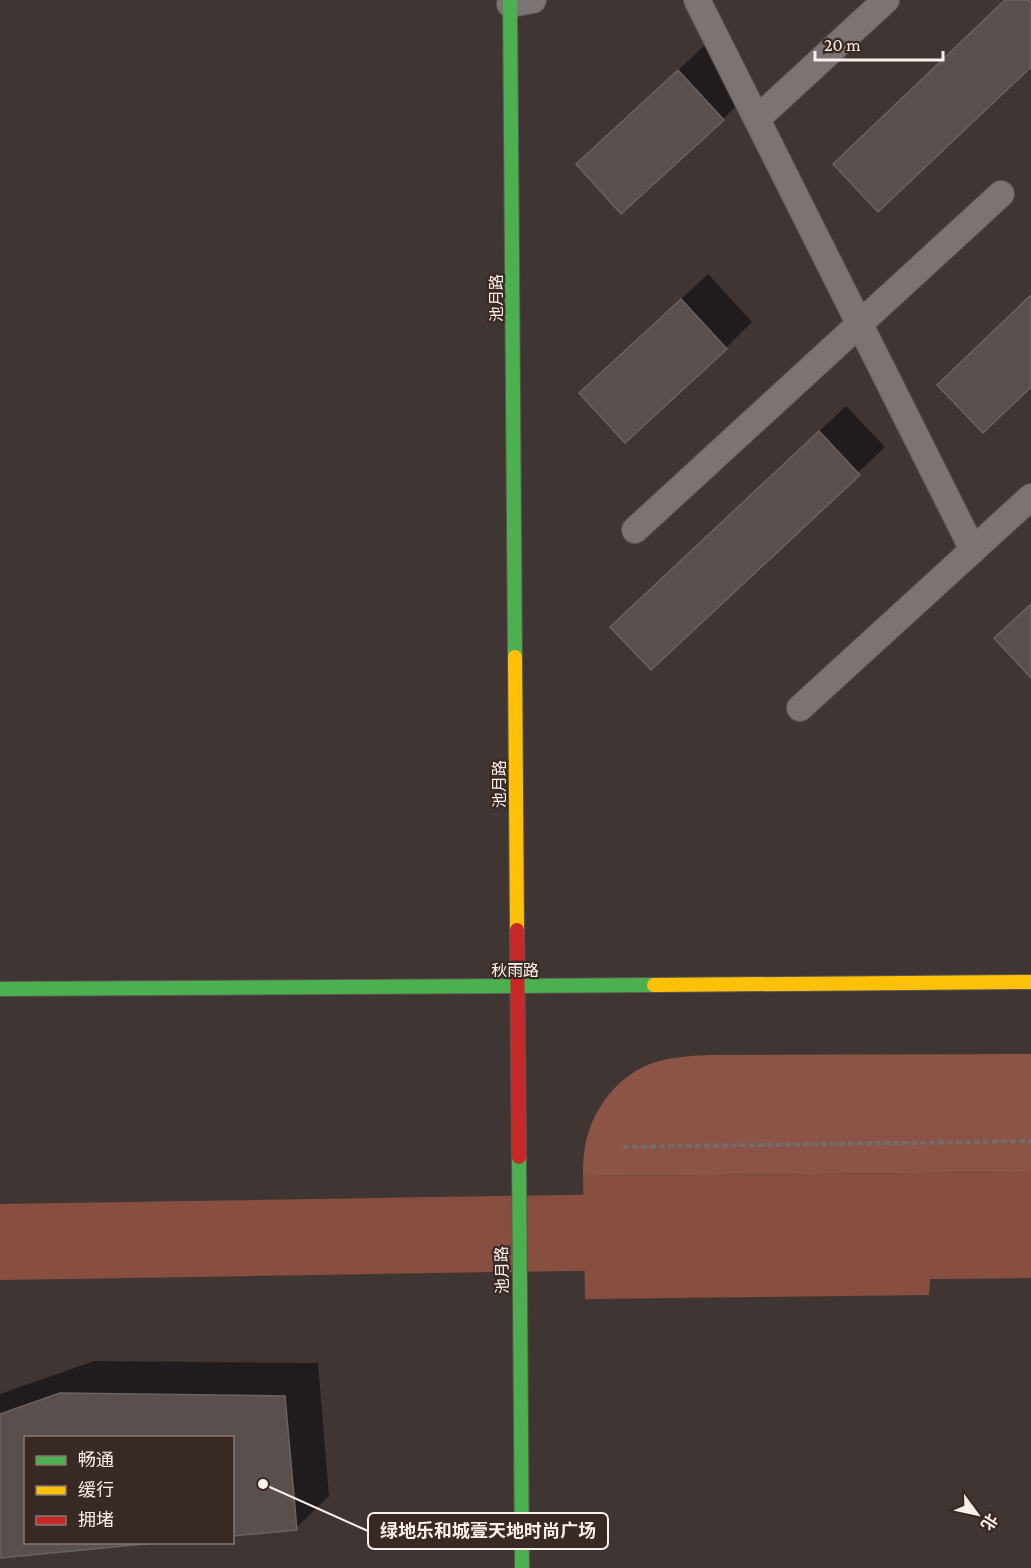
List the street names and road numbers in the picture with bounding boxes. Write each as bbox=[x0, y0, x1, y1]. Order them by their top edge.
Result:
street label: 池月路 bbox=[488, 274, 505, 322]
street label: 池月路 bbox=[491, 760, 508, 808]
street label: 秋雨路 bbox=[491, 962, 539, 979]
street label: 池月路 bbox=[493, 1246, 511, 1294]

